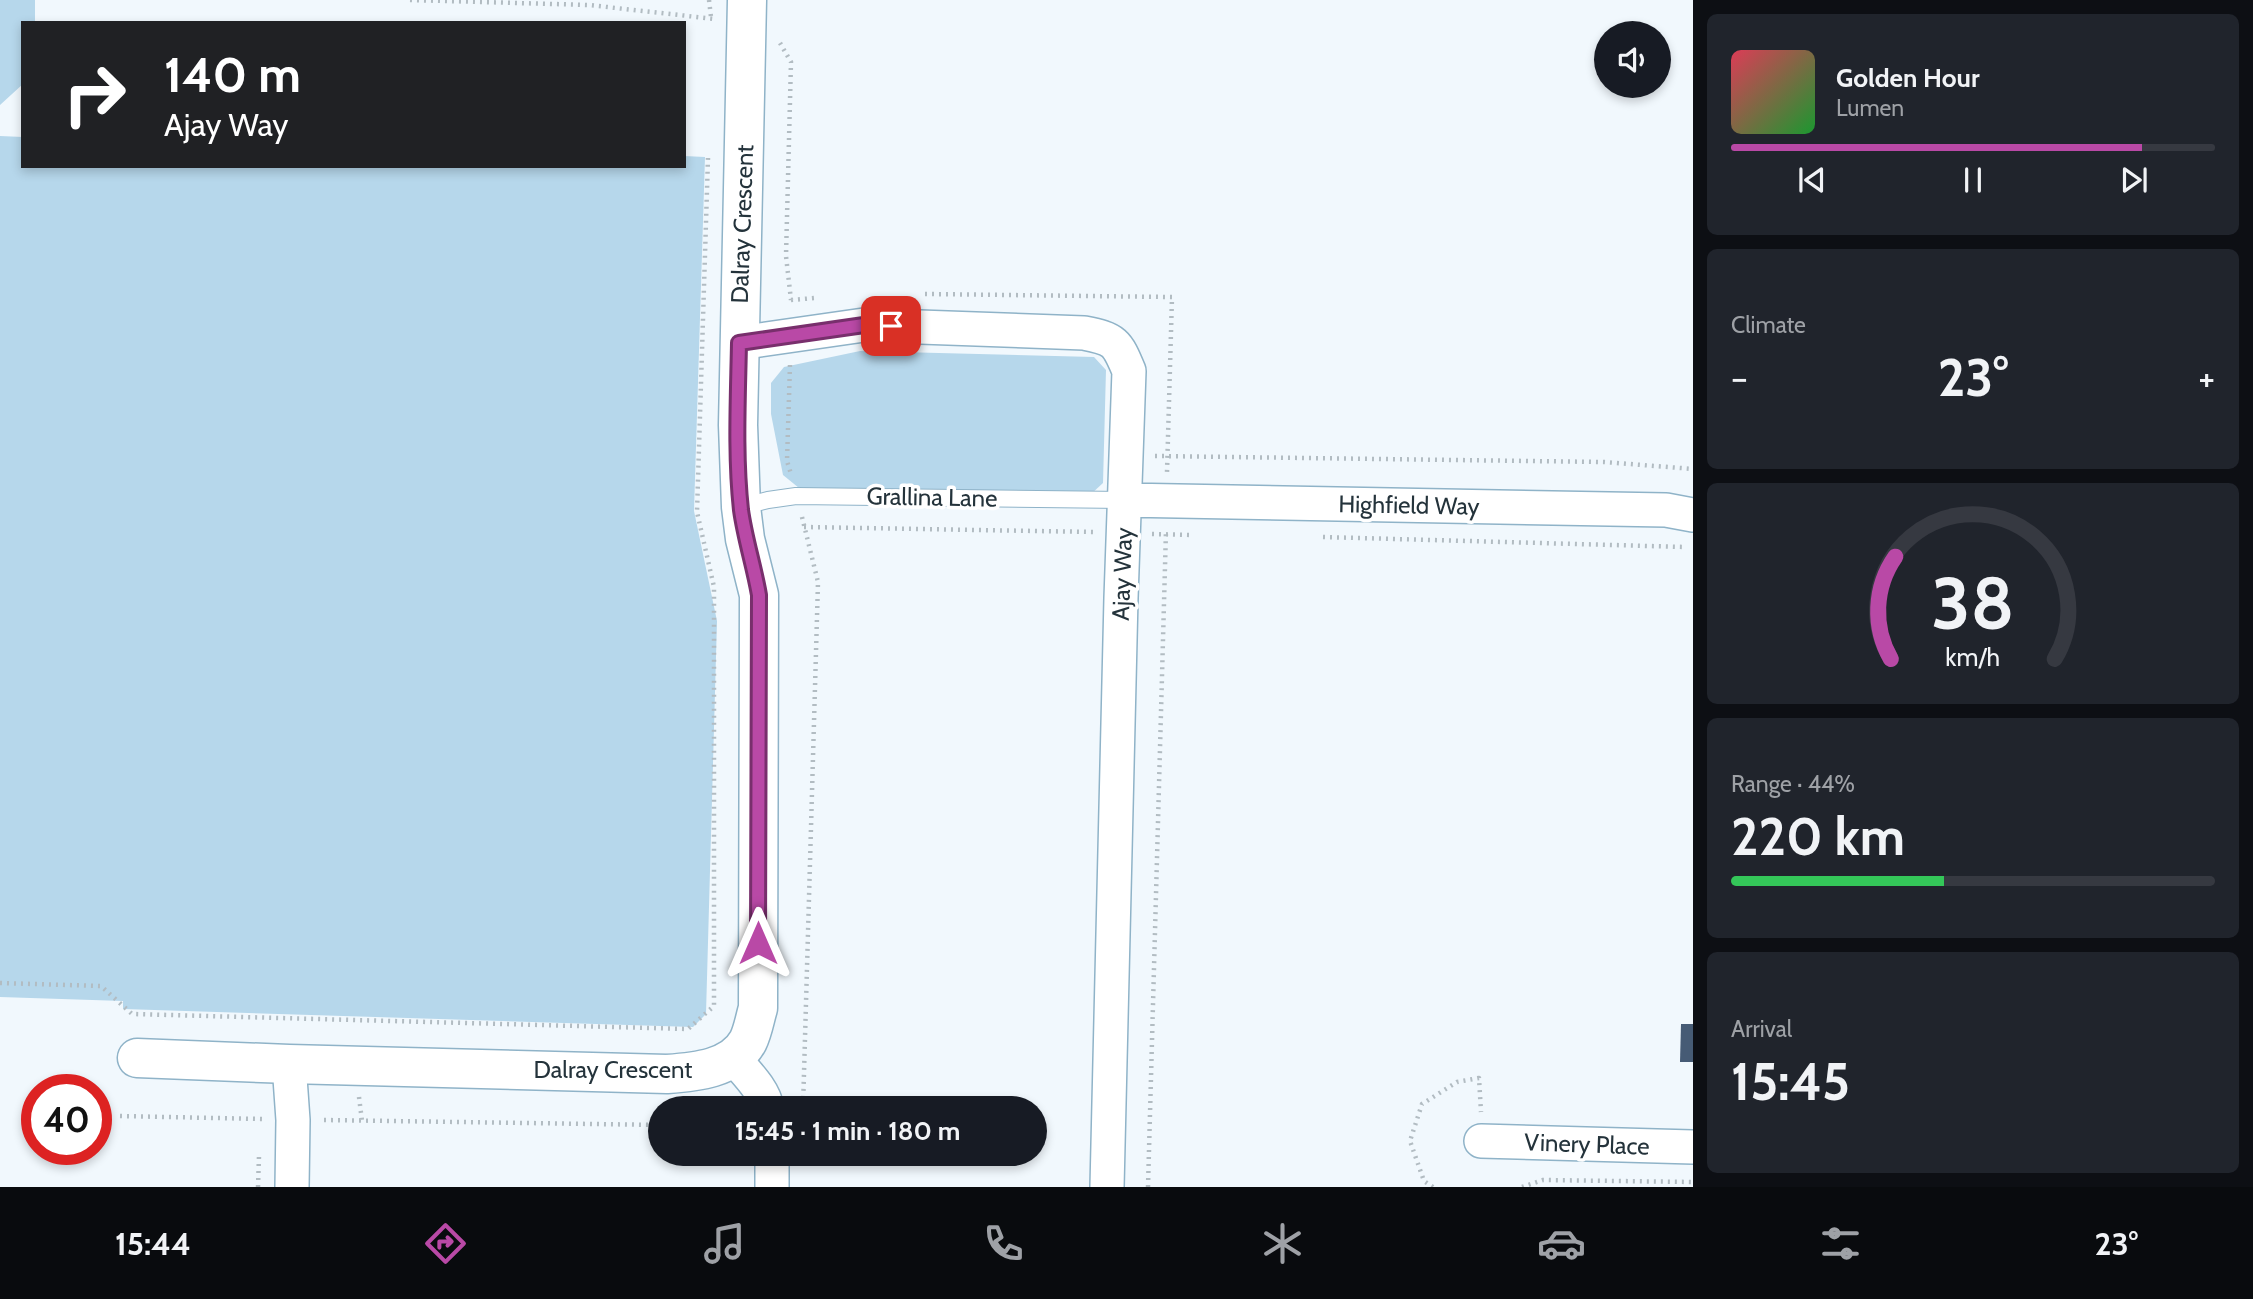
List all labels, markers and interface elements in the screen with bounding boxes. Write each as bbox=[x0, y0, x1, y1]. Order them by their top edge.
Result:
map controls bbox=[1594, 21, 1671, 98]
button: sound bbox=[1594, 21, 1671, 98]
text: 140 m bbox=[164, 45, 301, 104]
icon: right bbox=[49, 49, 140, 140]
text: Golden Hour bbox=[1836, 62, 1979, 94]
text: Lumen bbox=[1836, 94, 1904, 122]
text: Ajay Way bbox=[164, 105, 288, 144]
street label: Dalray Crescent bbox=[725, 144, 759, 304]
icon: previous bbox=[1793, 161, 1831, 199]
icon: pause bbox=[1954, 161, 1992, 199]
icon: next bbox=[2115, 161, 2153, 199]
pin bbox=[861, 296, 921, 356]
icon: arrive bbox=[872, 307, 910, 345]
text: Climate bbox=[1731, 311, 1806, 339]
text: 23° bbox=[1938, 346, 2008, 409]
text: − bbox=[1731, 354, 1748, 401]
text: + bbox=[2198, 354, 2215, 401]
street label: Grallina Lane bbox=[866, 481, 998, 513]
street label: Highfield Way bbox=[1338, 489, 1480, 521]
street label: Ajay Way bbox=[1106, 527, 1138, 621]
text: 38 bbox=[1931, 560, 2015, 648]
text: km/h bbox=[1946, 642, 2000, 672]
text: Range · 44% bbox=[1731, 770, 1855, 798]
text: 220 km bbox=[1731, 805, 1905, 868]
position arrow bbox=[721, 906, 795, 980]
text: Arrival bbox=[1731, 1015, 1792, 1043]
text: 15:45 bbox=[1731, 1050, 1850, 1113]
street label: Dalray Crescent bbox=[534, 1055, 692, 1084]
speed limit sign: 40 bbox=[21, 1074, 112, 1165]
text: 15:45 · 1 min · 180 m bbox=[735, 1115, 960, 1147]
street label: Vinery Place bbox=[1524, 1127, 1650, 1161]
icon: directions bbox=[421, 1219, 470, 1268]
icon: music bbox=[700, 1219, 749, 1268]
icon: phone bbox=[979, 1219, 1028, 1268]
icon: climate bbox=[1258, 1219, 1307, 1268]
icon: car bbox=[1537, 1219, 1586, 1268]
icon: filters bbox=[1816, 1219, 1865, 1268]
text: 15:44 bbox=[115, 1224, 191, 1263]
text: 23° bbox=[2094, 1224, 2138, 1263]

